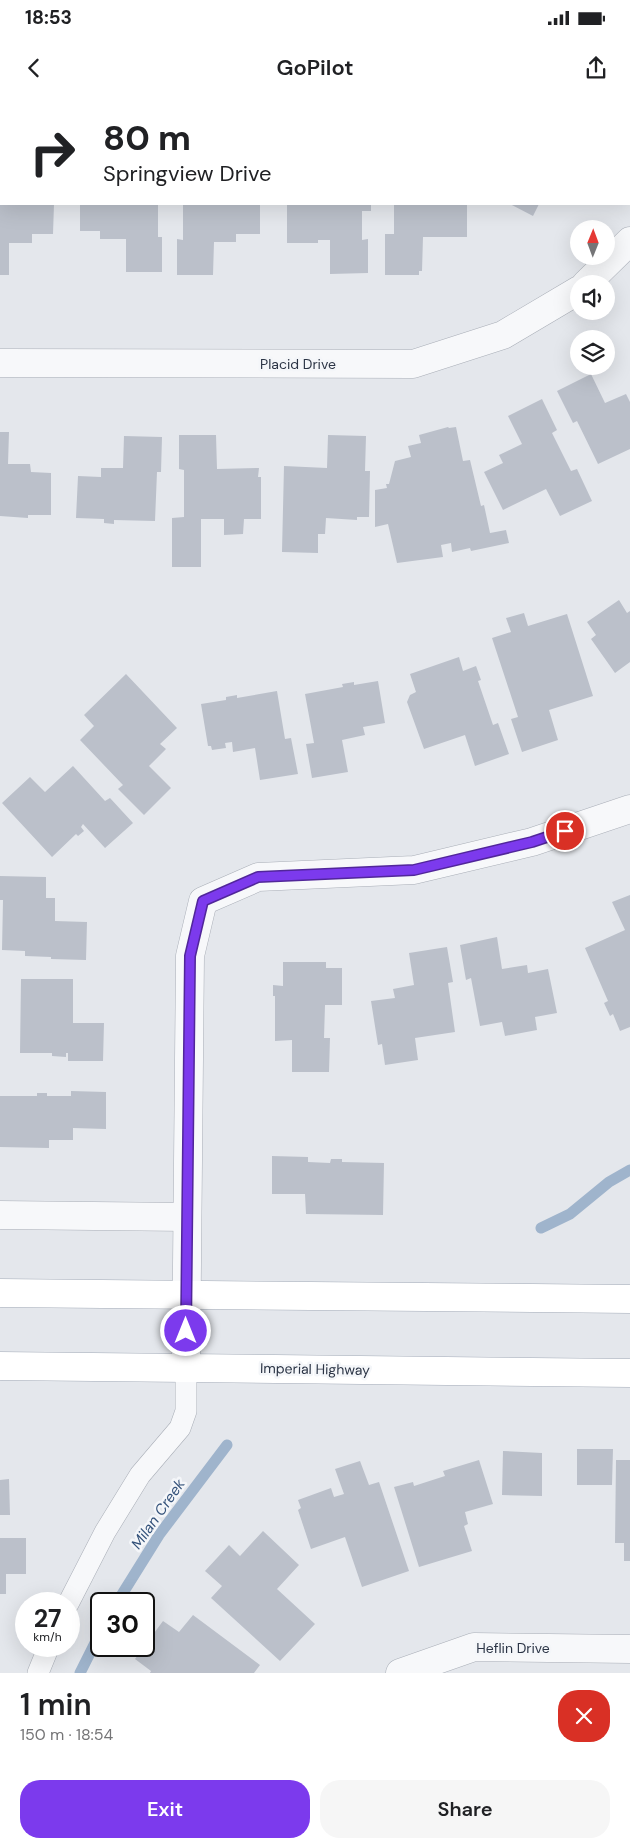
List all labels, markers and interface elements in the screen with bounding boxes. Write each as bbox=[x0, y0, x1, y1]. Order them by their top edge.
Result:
text: 18:53 bbox=[25, 5, 72, 30]
text: GoPilot bbox=[276, 53, 354, 82]
icon: back bbox=[20, 54, 48, 82]
icon: share bbox=[582, 54, 610, 82]
text: 80 m bbox=[103, 115, 191, 161]
icon: right bbox=[20, 120, 85, 185]
text: Springview Drive bbox=[103, 159, 272, 188]
north arrow bbox=[570, 220, 615, 265]
map controls bbox=[570, 220, 615, 375]
button: sound bbox=[570, 275, 615, 320]
button: layers bbox=[570, 330, 615, 375]
street label: Placid Drive bbox=[260, 355, 336, 373]
pin bbox=[544, 810, 586, 852]
icon: arrive bbox=[551, 817, 579, 845]
position arrow bbox=[159, 1304, 211, 1356]
street label: Imperial Highway bbox=[260, 1359, 370, 1379]
water label: Milan Creek bbox=[126, 1475, 190, 1553]
speed limit sign: 30 bbox=[90, 1592, 155, 1657]
text: 27 bbox=[34, 1602, 61, 1635]
text: km/h bbox=[33, 1629, 62, 1645]
street label: Heflin Drive bbox=[476, 1639, 550, 1657]
text: 1 min bbox=[20, 1685, 92, 1724]
button: close bbox=[558, 1690, 610, 1742]
text: 150 m · 18:54 bbox=[20, 1724, 113, 1745]
button: Exit bbox=[20, 1780, 310, 1838]
button: Share bbox=[320, 1780, 610, 1838]

